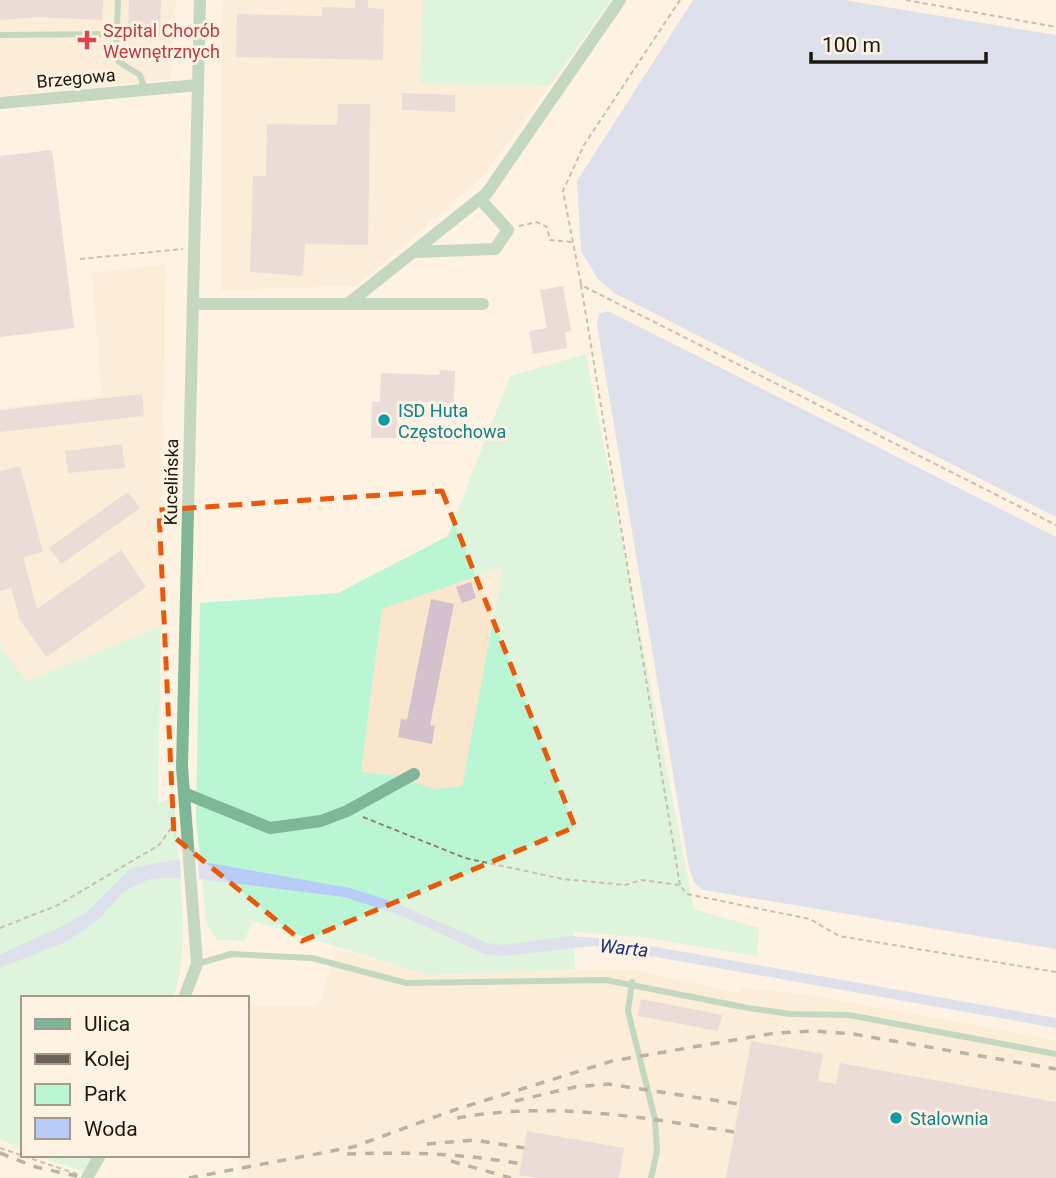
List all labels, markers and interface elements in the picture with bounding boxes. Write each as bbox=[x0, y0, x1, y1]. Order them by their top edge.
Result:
place label: Szpital Chorób Wewnętrznych bbox=[103, 20, 220, 62]
scale bar bbox=[811, 21, 986, 65]
marker: Szpital Chorób Wewnętrznych bbox=[77, 30, 97, 50]
text: 100 m bbox=[822, 33, 881, 57]
street label: Brzegowa bbox=[36, 64, 116, 92]
place label: ISD Huta Częstochowa bbox=[398, 400, 506, 442]
marker: ISD Huta Częstochowa bbox=[376, 412, 392, 428]
street label: Kucelińska bbox=[160, 438, 182, 526]
water label: Warta bbox=[599, 934, 649, 962]
legend bbox=[21, 996, 248, 1157]
text: Ulica bbox=[84, 1012, 130, 1036]
text: Kolej bbox=[84, 1047, 130, 1071]
text: Park bbox=[84, 1082, 127, 1106]
place label: Stalownia bbox=[910, 1108, 989, 1129]
marker: Stalownia bbox=[888, 1110, 904, 1126]
text: Woda bbox=[84, 1117, 138, 1141]

